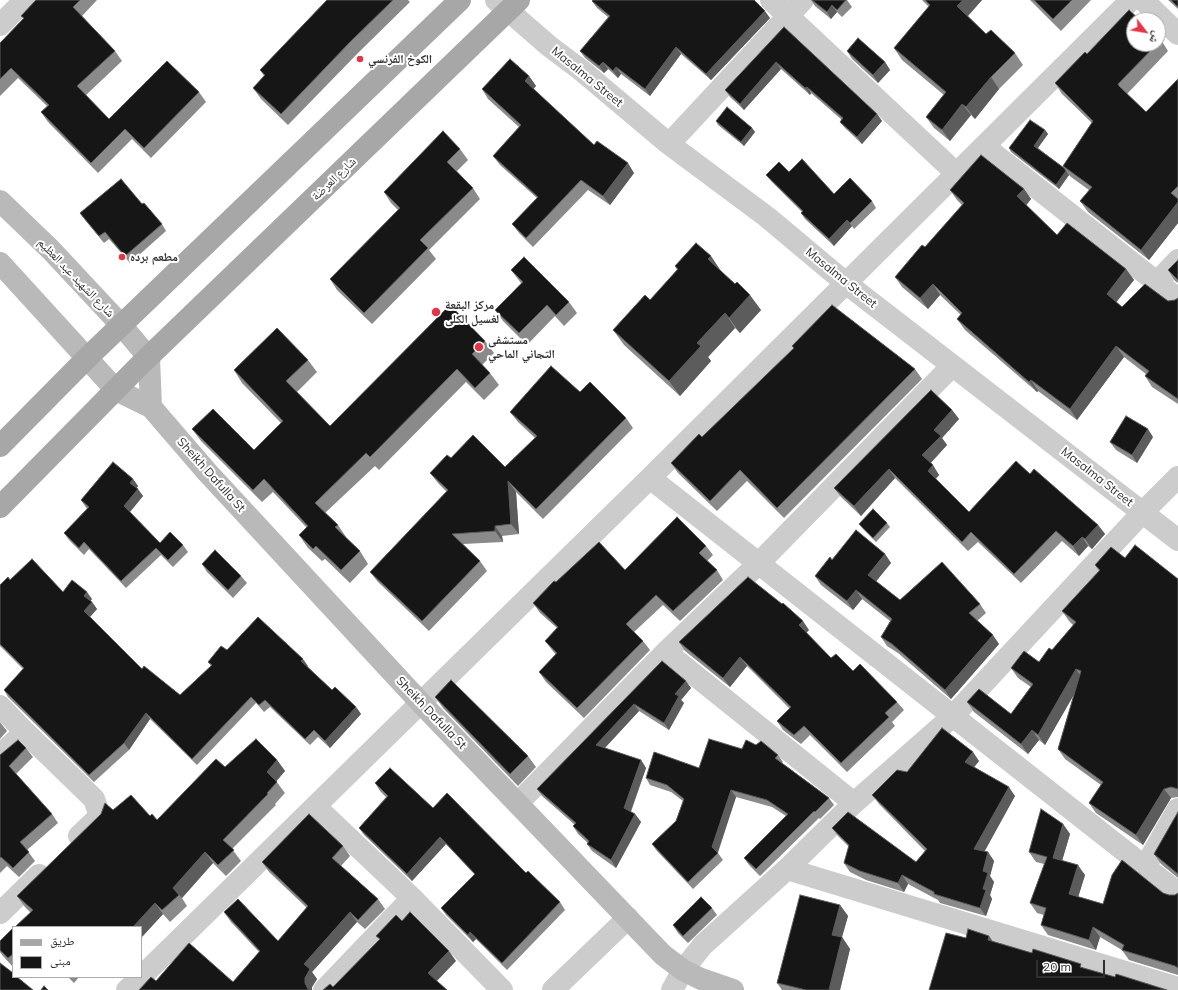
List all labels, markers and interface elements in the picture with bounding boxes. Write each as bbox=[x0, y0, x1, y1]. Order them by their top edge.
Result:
north arrow bbox=[1126, 12, 1166, 52]
text: ش bbox=[1146, 29, 1164, 46]
street label: Masalma Street bbox=[548, 44, 626, 110]
place label: الكوخ الفرنسي bbox=[368, 52, 432, 66]
marker: الكوخ الفرنسي bbox=[355, 54, 365, 64]
street label: شارع العرضة bbox=[309, 154, 359, 204]
street label: شارع الشهيد عبد العظيم bbox=[35, 236, 117, 320]
street label: Masalma Street bbox=[802, 245, 880, 311]
place label: مطعم برده bbox=[130, 250, 178, 264]
marker: مطعم برده bbox=[117, 252, 127, 262]
place label: مركز البقعة لغسيل الكلى bbox=[445, 298, 499, 326]
marker: مركز البقعة لغسيل الكلى bbox=[430, 306, 442, 318]
place label: مستشفى التجاني الماحي bbox=[488, 333, 555, 361]
marker: مستشفى التجاني الماحي bbox=[473, 341, 485, 353]
street label: Sheikh Dafulla St bbox=[174, 435, 248, 515]
street label: Masalma Street bbox=[1058, 444, 1136, 510]
street label: Sheikh Dafulla St bbox=[393, 674, 469, 752]
legend bbox=[12, 926, 142, 978]
text: طريق bbox=[50, 933, 75, 948]
scale bar bbox=[1038, 952, 1107, 978]
text: مبنى bbox=[50, 953, 71, 968]
text: 20 m bbox=[1043, 959, 1071, 974]

